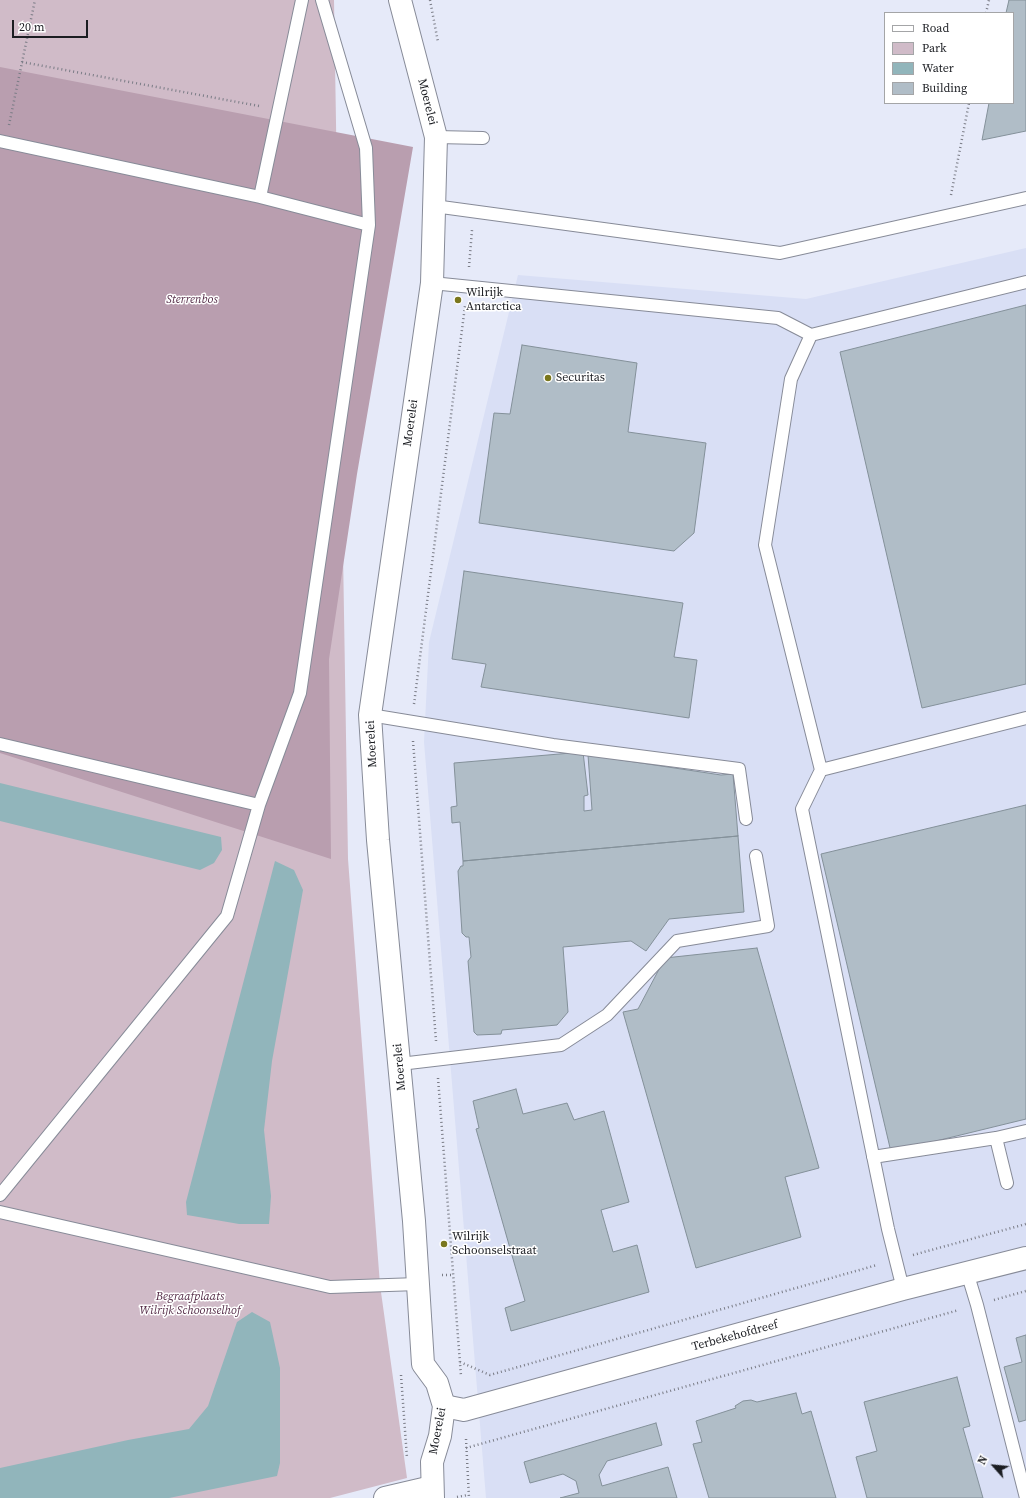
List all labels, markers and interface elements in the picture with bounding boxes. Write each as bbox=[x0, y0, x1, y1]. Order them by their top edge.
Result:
scale bar bbox=[14, 12, 90, 38]
legend bbox=[884, 12, 1014, 104]
text: 20 m bbox=[19, 19, 45, 35]
text: Road bbox=[922, 20, 949, 36]
text: Park bbox=[922, 40, 947, 56]
text: Water bbox=[922, 60, 954, 76]
street label: Moerelei bbox=[414, 77, 440, 127]
text: Building bbox=[922, 80, 967, 96]
place label: Wilrijk Antarctica bbox=[466, 286, 521, 314]
park label: Sterrenbos bbox=[166, 293, 218, 307]
marker: Wilrijk Antarctica bbox=[453, 295, 463, 305]
place label: Securitas bbox=[556, 371, 605, 385]
marker: Securitas bbox=[543, 373, 553, 383]
street label: Moerelei bbox=[401, 398, 421, 448]
street label: Moerelei bbox=[364, 720, 380, 768]
street label: Moerelei bbox=[391, 1043, 409, 1091]
place label: Wilrijk Schoonselstraat bbox=[452, 1230, 536, 1258]
marker: Wilrijk Schoonselstraat bbox=[439, 1239, 449, 1249]
park label: Begraafplaats Wilrijk Schoonselhof bbox=[140, 1290, 240, 1318]
street label: Terbekehofdreef bbox=[690, 1318, 780, 1354]
street label: Moerelei bbox=[426, 1406, 450, 1456]
north arrow bbox=[974, 1446, 1014, 1486]
text: N bbox=[974, 1453, 991, 1467]

